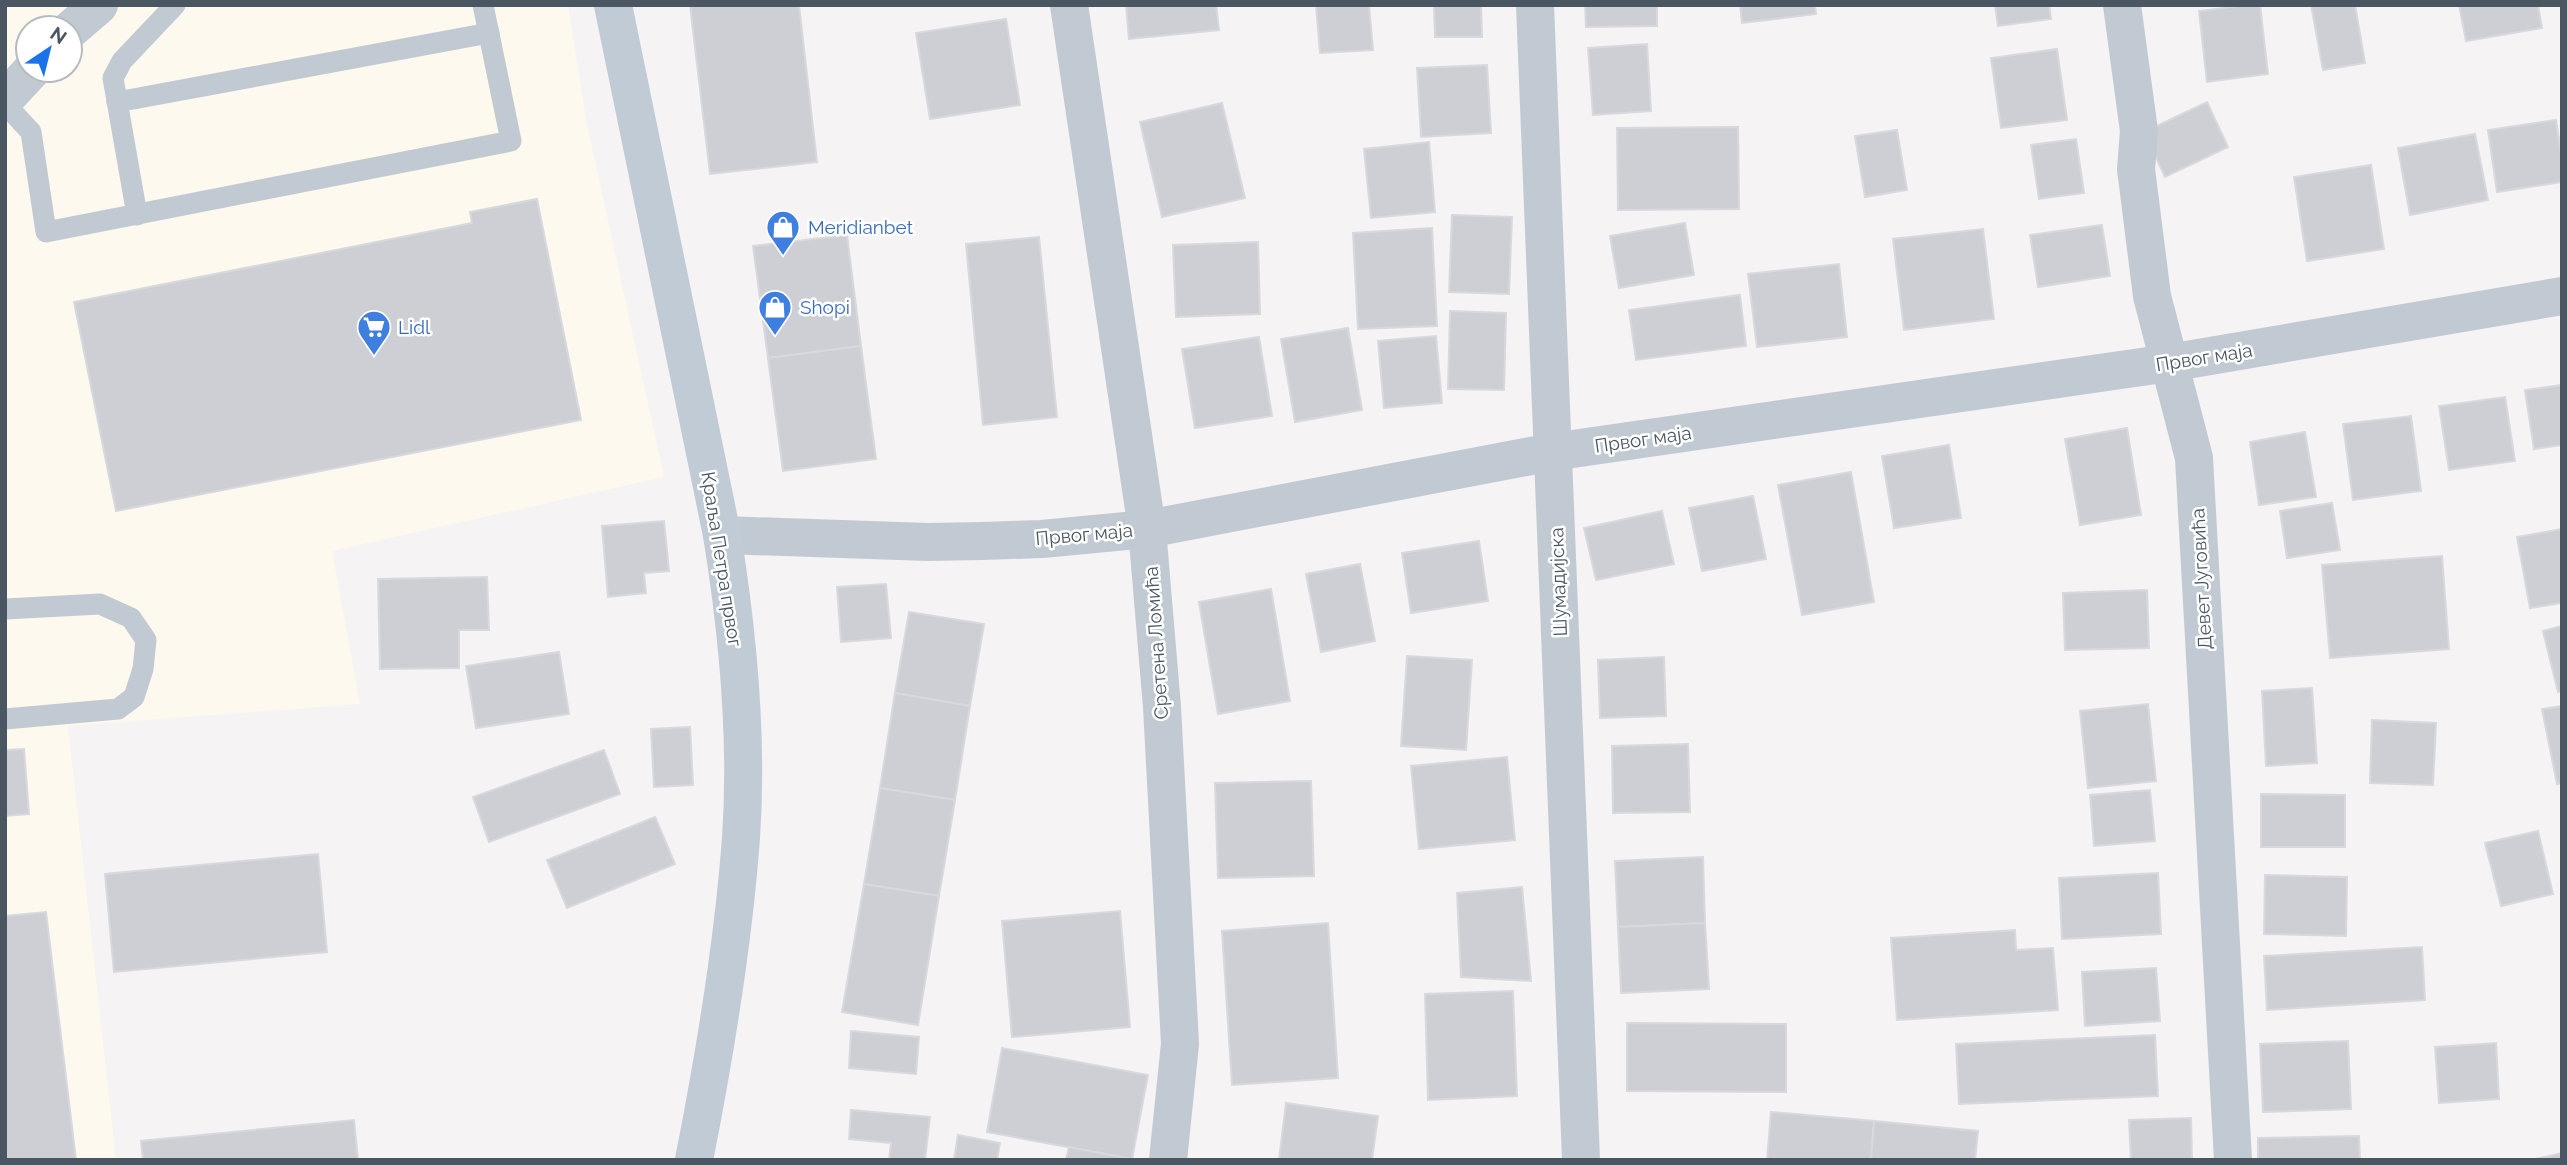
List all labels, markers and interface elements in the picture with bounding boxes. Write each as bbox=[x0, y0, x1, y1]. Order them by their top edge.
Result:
north arrow bbox=[14, 14, 84, 84]
text: N bbox=[47, 22, 71, 48]
shop icon: Meridianbet bbox=[764, 208, 802, 257]
place label: Meridianbet bbox=[808, 216, 914, 238]
shop icon: Shopi bbox=[756, 288, 794, 337]
place label: Shopi bbox=[800, 296, 850, 318]
supermarket icon: Lidl bbox=[355, 308, 393, 357]
place label: Lidl bbox=[398, 316, 431, 338]
street label: Првог маја bbox=[2154, 339, 2254, 375]
street label: Првог маја bbox=[1593, 421, 1693, 457]
street label: Краља Петра првог bbox=[697, 470, 747, 648]
street label: Девет Југовића bbox=[2186, 508, 2216, 650]
street label: Првог маја bbox=[1034, 519, 1134, 549]
street label: Шумадијска bbox=[1545, 527, 1571, 637]
street label: Сретена Ломића bbox=[1140, 566, 1172, 720]

